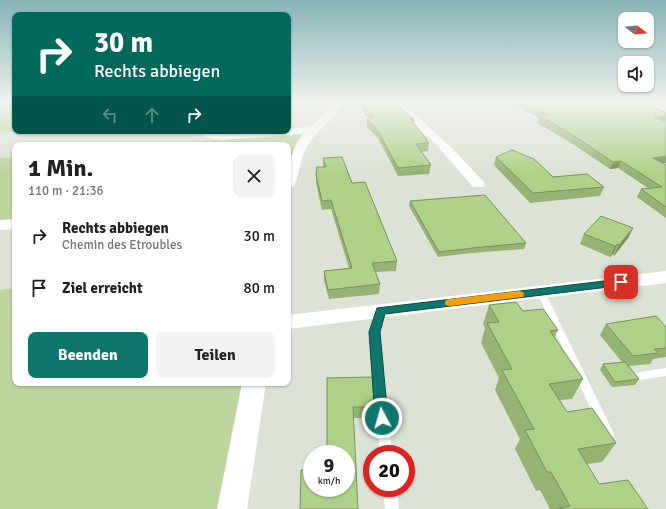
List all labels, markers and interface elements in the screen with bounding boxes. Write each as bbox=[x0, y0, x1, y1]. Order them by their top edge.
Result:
north arrow bbox=[618, 12, 654, 48]
map controls bbox=[618, 12, 654, 92]
text: 30 m bbox=[94, 26, 153, 60]
icon: right bbox=[28, 28, 80, 80]
button: sound bbox=[618, 56, 654, 92]
text: Rechts abbiegen bbox=[94, 60, 220, 82]
icon: left bbox=[99, 104, 121, 126]
icon: ahead bbox=[141, 104, 163, 126]
icon: right bbox=[183, 104, 205, 126]
text: 1 Min. bbox=[28, 153, 93, 183]
button: close bbox=[233, 155, 275, 197]
text: 110 m · 21:36 bbox=[28, 183, 104, 199]
text: Rechts abbiegen bbox=[62, 219, 169, 237]
icon: right bbox=[28, 225, 50, 247]
text: 30 m bbox=[244, 227, 275, 245]
text: Chemin des Etroubles bbox=[62, 237, 182, 253]
pin bbox=[604, 265, 638, 299]
icon: arrive bbox=[610, 271, 632, 293]
icon: arrive bbox=[28, 277, 50, 299]
text: Ziel erreicht bbox=[62, 279, 143, 297]
text: 80 m bbox=[244, 279, 275, 297]
button: Beenden bbox=[28, 332, 148, 378]
button: Teilen bbox=[156, 332, 275, 378]
position arrow bbox=[361, 397, 403, 439]
speed limit sign: 20 bbox=[363, 445, 415, 497]
text: 9 bbox=[324, 453, 334, 478]
text: km/h bbox=[318, 475, 340, 487]

